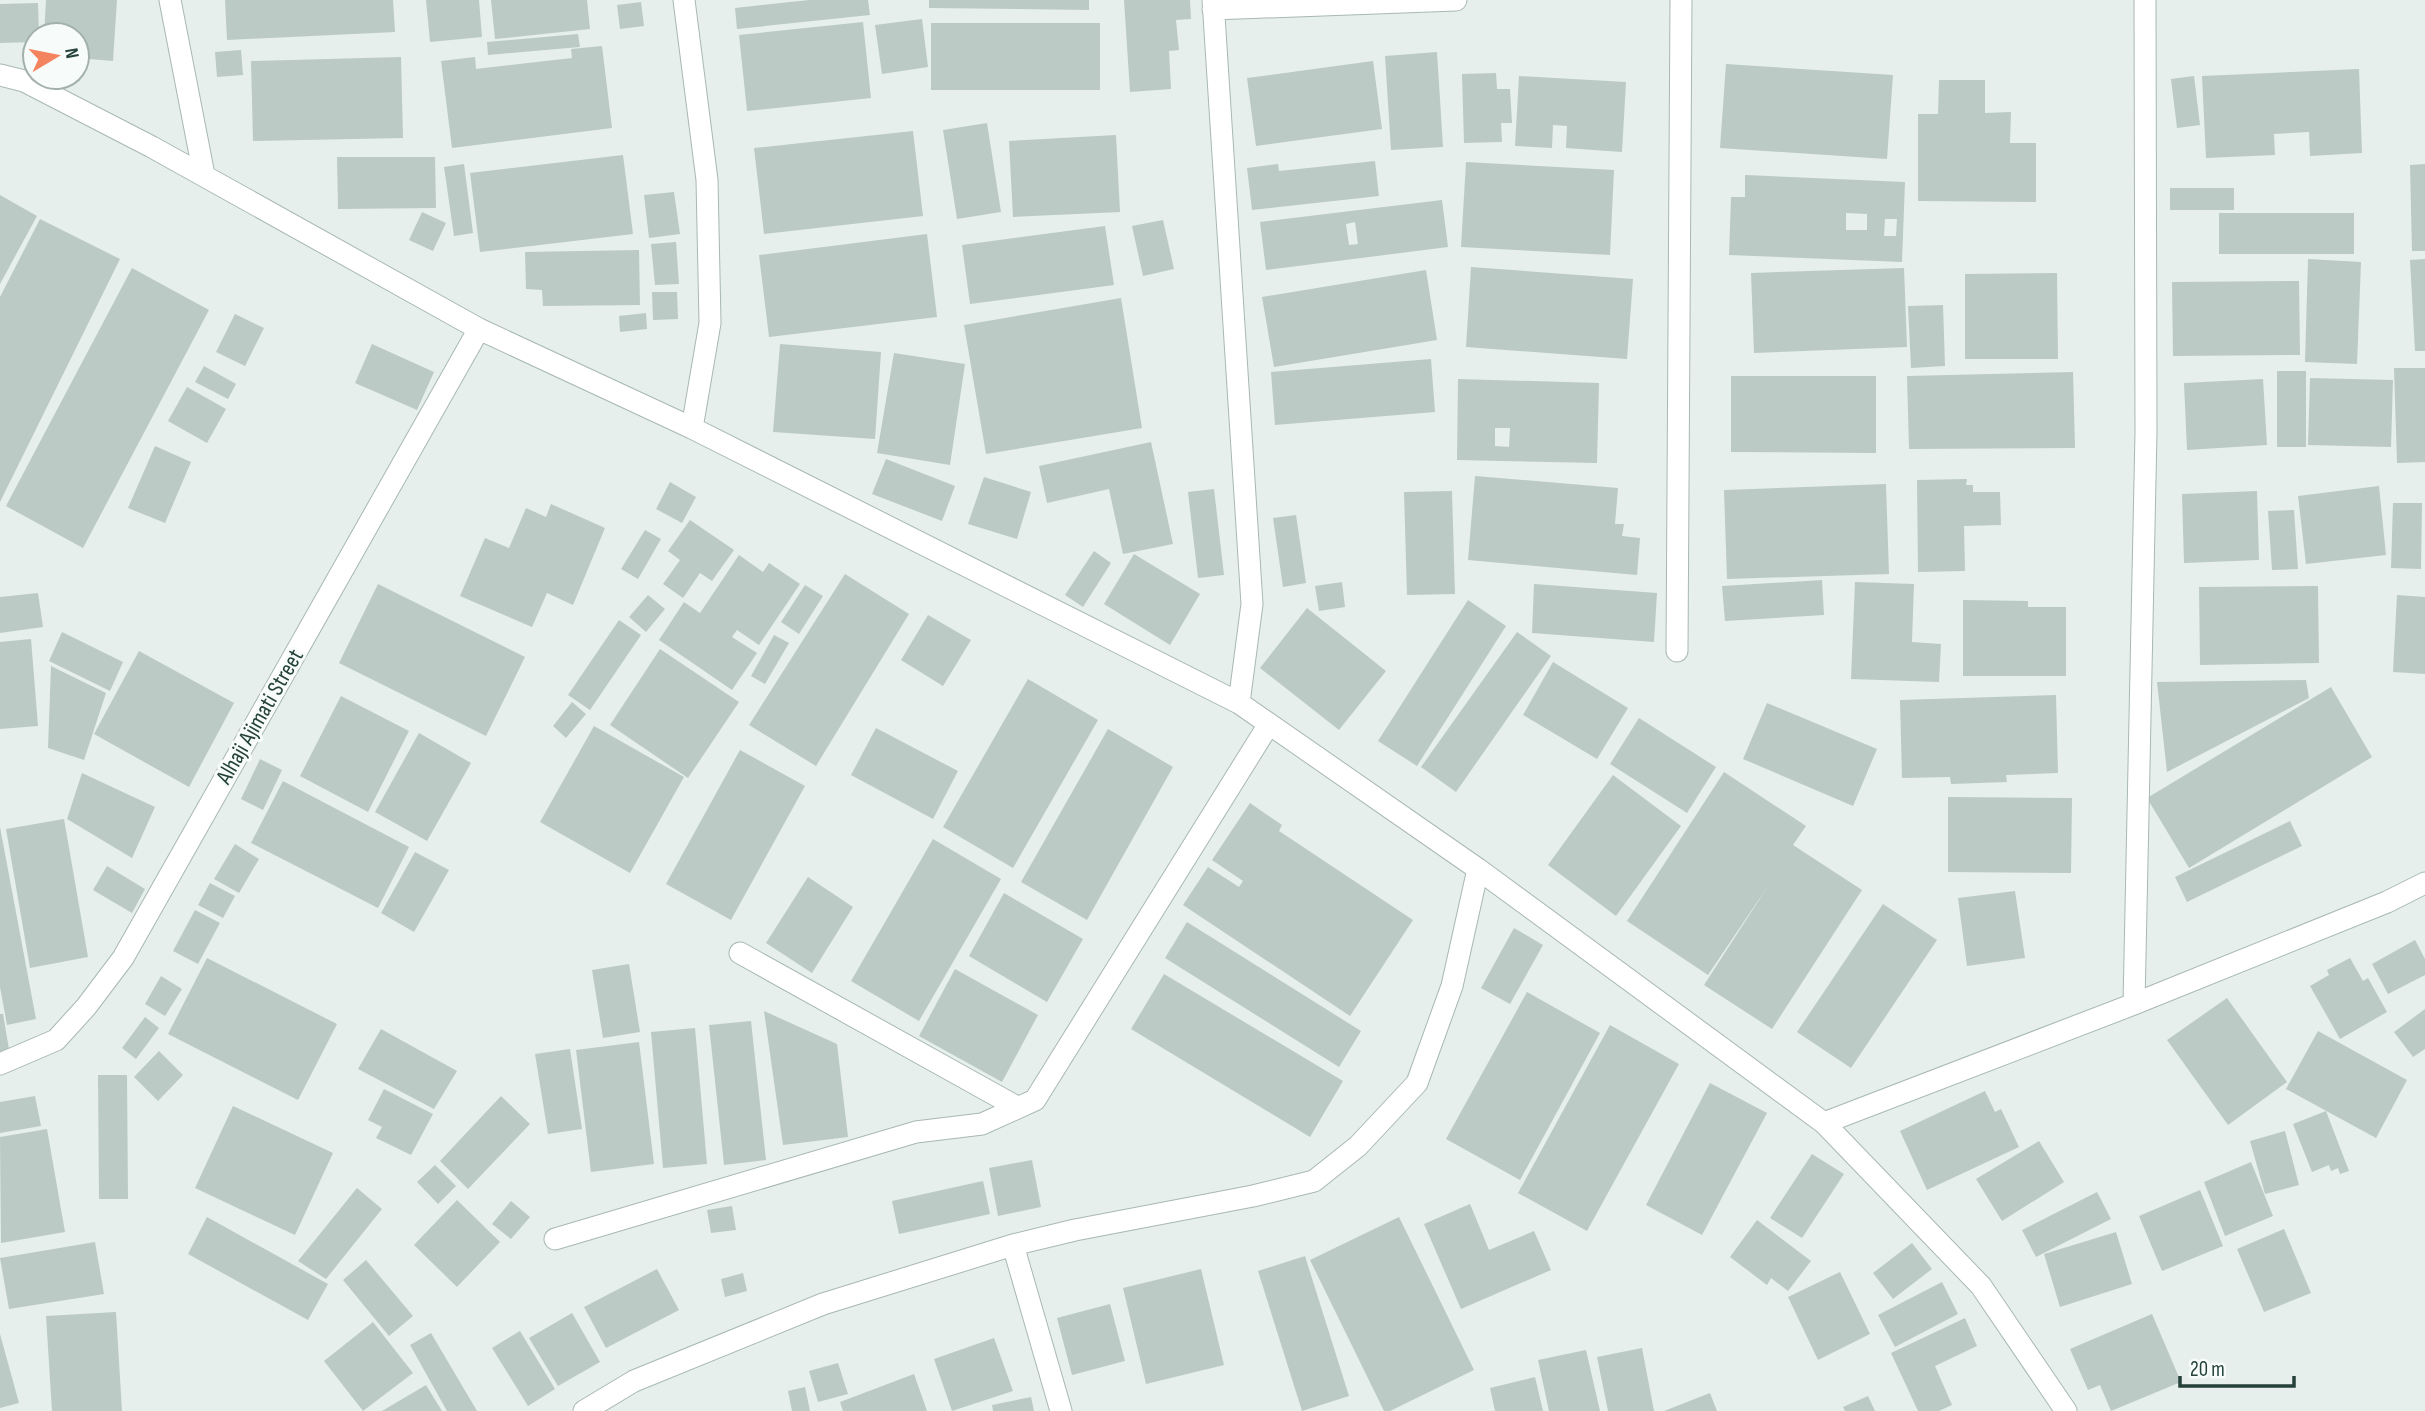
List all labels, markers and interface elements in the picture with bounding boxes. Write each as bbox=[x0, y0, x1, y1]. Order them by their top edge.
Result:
north arrow bbox=[21, 21, 91, 91]
text: N bbox=[59, 46, 83, 60]
street label: Alhaji Ajimati Street bbox=[209, 644, 310, 790]
scale bar bbox=[2180, 1344, 2294, 1388]
text: 20 m bbox=[2190, 1357, 2225, 1382]

